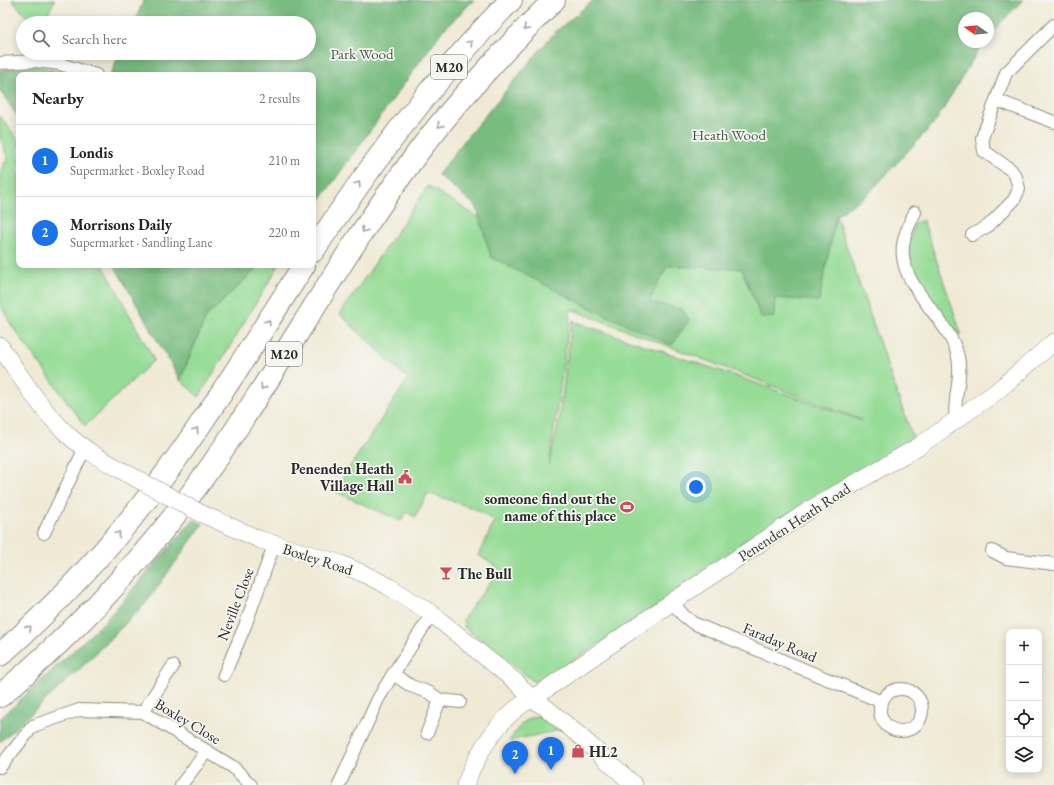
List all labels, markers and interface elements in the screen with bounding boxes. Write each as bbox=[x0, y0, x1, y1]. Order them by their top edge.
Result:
north arrow bbox=[958, 12, 994, 48]
search box bbox=[16, 16, 316, 60]
one-way arrow bbox=[523, 23, 531, 31]
icon: search bbox=[30, 27, 52, 49]
text: Search here bbox=[62, 29, 127, 48]
one-way arrow bbox=[465, 40, 473, 48]
park label: Park Wood bbox=[330, 44, 394, 63]
road number: M20 bbox=[431, 55, 467, 79]
text: Nearby bbox=[32, 87, 84, 109]
text: 2 results bbox=[259, 90, 300, 107]
one-way arrow bbox=[437, 120, 444, 127]
park label: Heath Wood bbox=[692, 125, 766, 144]
text: Londis bbox=[70, 143, 113, 162]
text: 1 bbox=[42, 152, 48, 169]
text: 210 m bbox=[269, 152, 300, 169]
text: Supermarket · Boxley Road bbox=[70, 162, 205, 179]
one-way arrow bbox=[353, 182, 360, 189]
text: Morrisons Daily bbox=[70, 215, 172, 234]
text: 2 bbox=[42, 224, 48, 241]
text: 220 m bbox=[269, 224, 300, 241]
one-way arrow bbox=[361, 226, 369, 233]
text: Supermarket · Sandling Lane bbox=[70, 234, 213, 251]
one-way arrow bbox=[263, 319, 271, 326]
road number: M20 bbox=[266, 342, 302, 366]
one-way arrow bbox=[261, 383, 268, 390]
one-way arrow bbox=[191, 428, 198, 435]
place label: Penenden Heath Village Hall bbox=[291, 459, 395, 495]
public building icon: Penenden Heath Village Hall bbox=[397, 469, 413, 485]
your location bbox=[686, 477, 706, 497]
street label: Penenden Heath Road bbox=[734, 478, 854, 565]
place label: someone find out the name of this place bbox=[484, 489, 616, 525]
sports icon: someone find out the name of this place bbox=[619, 499, 635, 515]
one-way arrow bbox=[113, 531, 121, 539]
street label: Boxley Road bbox=[281, 539, 356, 579]
place label: The Bull bbox=[457, 564, 513, 583]
street label: Neville Close bbox=[212, 565, 258, 643]
bar icon: The Bull bbox=[438, 565, 454, 581]
street label: Faraday Road bbox=[740, 618, 820, 666]
one-way arrow bbox=[24, 626, 32, 633]
map controls bbox=[1006, 629, 1042, 773]
button: + bbox=[1006, 629, 1042, 665]
button: − bbox=[1006, 665, 1042, 701]
street label: Boxley Close bbox=[152, 694, 225, 748]
button: locate bbox=[1006, 701, 1042, 737]
pin: 1 bbox=[538, 737, 564, 770]
button: layers bbox=[1006, 737, 1042, 773]
pin: 2 bbox=[502, 741, 528, 774]
place label: HL2 bbox=[589, 742, 618, 761]
shop icon: HL2 bbox=[570, 743, 586, 759]

